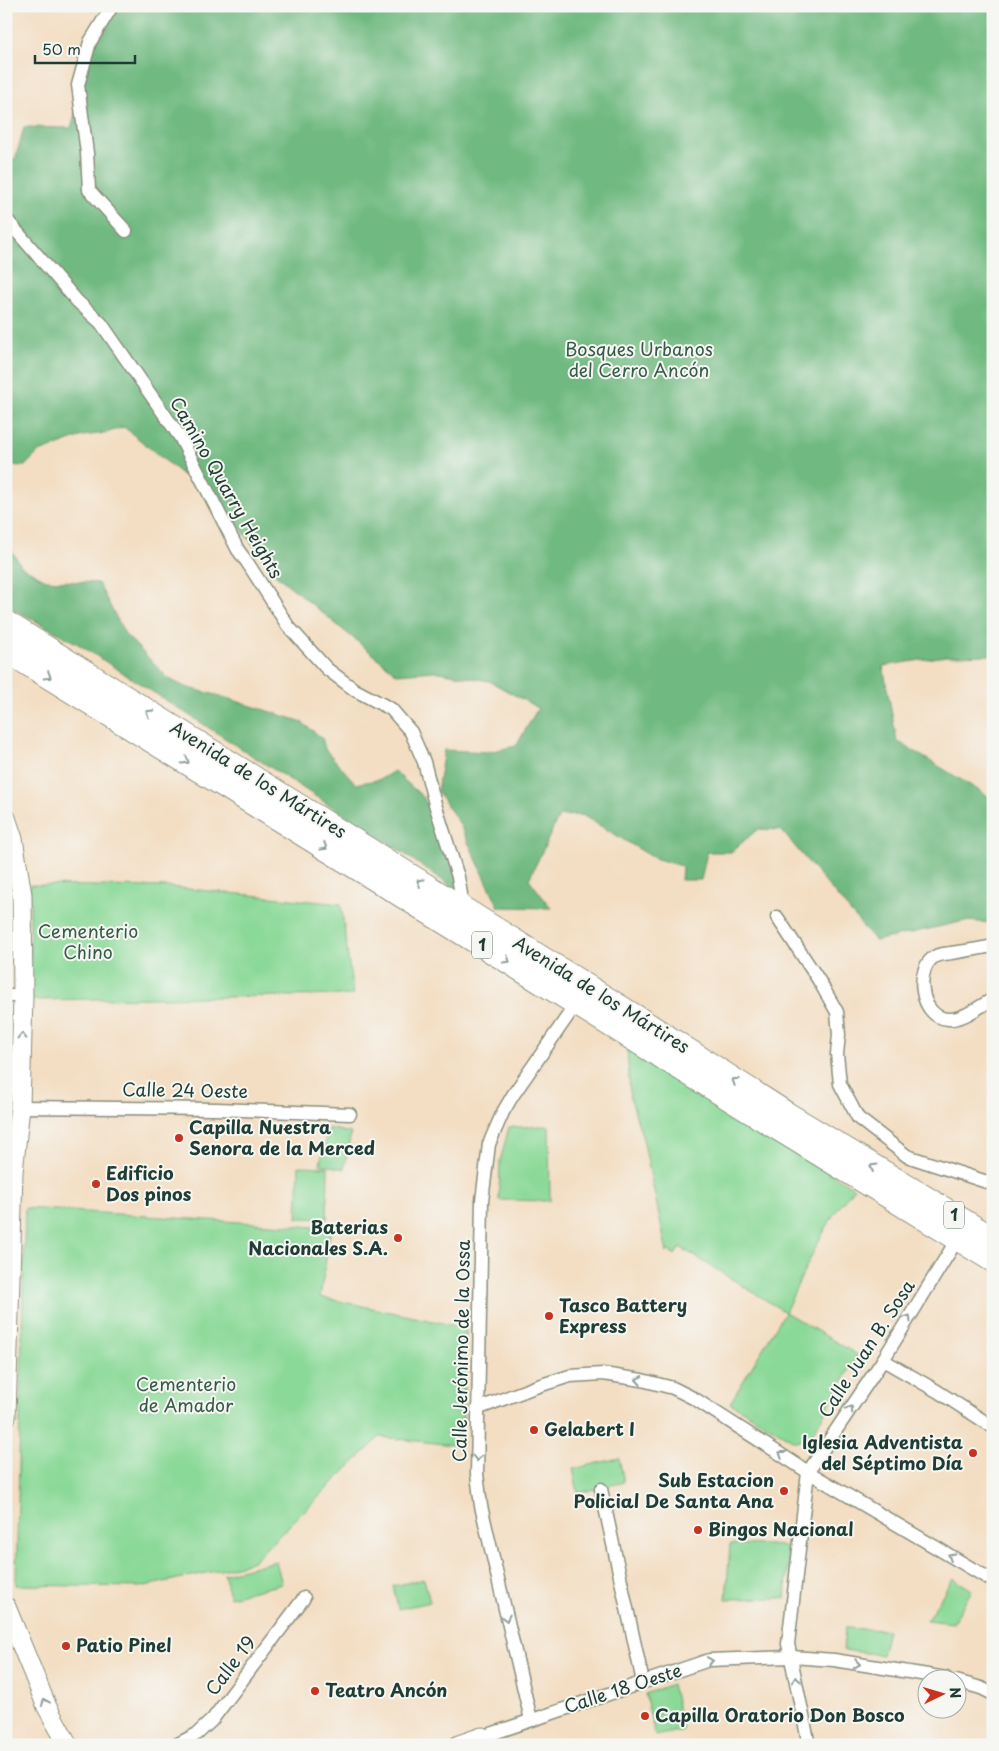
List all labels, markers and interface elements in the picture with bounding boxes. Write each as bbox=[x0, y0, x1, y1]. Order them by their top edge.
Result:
scale bar bbox=[35, 32, 135, 64]
text: 50 m bbox=[42, 37, 81, 60]
park label: Bosques Urbanos del Cerro Ancón bbox=[565, 335, 713, 383]
street label: Camino Quarry Heights bbox=[164, 391, 291, 583]
one-way arrow bbox=[42, 669, 51, 679]
one-way arrow bbox=[145, 709, 154, 719]
street label: Avenida de los Mártires bbox=[165, 713, 352, 844]
one-way arrow bbox=[180, 755, 189, 765]
one-way arrow bbox=[318, 840, 327, 850]
one-way arrow bbox=[417, 879, 426, 888]
park label: Cementerio Chino bbox=[38, 917, 138, 965]
street label: Avenida de los Mártires bbox=[508, 928, 695, 1059]
road number: 1 bbox=[472, 932, 492, 958]
one-way arrow bbox=[501, 954, 510, 963]
one-way arrow bbox=[16, 1031, 27, 1039]
street label: Calle 24 Oeste bbox=[122, 1075, 248, 1104]
one-way arrow bbox=[732, 1078, 741, 1087]
place label: Capilla Nuestra Senora de la Merced bbox=[189, 1113, 375, 1161]
marker: Capilla Nuestra Senora de la Merced bbox=[173, 1132, 185, 1144]
place label: Edificio Dos pinos bbox=[106, 1159, 192, 1207]
one-way arrow bbox=[870, 1163, 879, 1173]
marker: Edificio Dos pinos bbox=[90, 1178, 102, 1190]
road number: 1 bbox=[944, 1202, 964, 1228]
place label: Baterias Nacionales S.A. bbox=[248, 1213, 388, 1261]
marker: Baterias Nacionales S.A. bbox=[392, 1232, 404, 1244]
street label: Calle Jerónimo de la Ossa bbox=[445, 1239, 476, 1462]
street label: Calle Juan B. Sosa bbox=[811, 1273, 921, 1423]
place label: Tasco Battery Express bbox=[559, 1291, 687, 1339]
marker: Tasco Battery Express bbox=[543, 1310, 555, 1322]
one-way arrow bbox=[901, 1315, 911, 1324]
park label: Cementerio de Amador bbox=[136, 1370, 236, 1418]
one-way arrow bbox=[634, 1375, 643, 1386]
one-way arrow bbox=[844, 1406, 853, 1415]
place label: Gelabert I bbox=[544, 1415, 635, 1442]
marker: Gelabert I bbox=[528, 1424, 540, 1436]
place label: Iglesia Adventista del Séptimo Día bbox=[802, 1428, 963, 1476]
marker: Iglesia Adventista del Séptimo Día bbox=[967, 1447, 979, 1459]
one-way arrow bbox=[778, 1451, 787, 1461]
one-way arrow bbox=[472, 1454, 482, 1462]
place label: Sub Estacion Policial De Santa Ana bbox=[573, 1466, 774, 1514]
marker: Sub Estacion Policial De Santa Ana bbox=[778, 1485, 790, 1497]
place label: Bingos Nacional bbox=[708, 1515, 854, 1542]
marker: Bingos Nacional bbox=[692, 1524, 704, 1536]
one-way arrow bbox=[947, 1553, 956, 1563]
one-way arrow bbox=[500, 1613, 511, 1622]
street label: Calle 19 bbox=[198, 1630, 261, 1701]
place label: Patio Pinel bbox=[76, 1631, 171, 1658]
marker: Patio Pinel bbox=[60, 1640, 72, 1652]
street label: Calle 18 Oeste bbox=[560, 1656, 685, 1719]
one-way arrow bbox=[706, 1657, 715, 1667]
one-way arrow bbox=[853, 1659, 862, 1669]
north arrow bbox=[916, 1668, 966, 1718]
one-way arrow bbox=[791, 1675, 802, 1684]
place label: Teatro Ancón bbox=[325, 1676, 447, 1703]
marker: Teatro Ancón bbox=[309, 1685, 321, 1697]
text: N bbox=[945, 1686, 966, 1699]
one-way arrow bbox=[41, 1698, 52, 1707]
place label: Capilla Oratorio Don Bosco bbox=[655, 1701, 905, 1728]
marker: Capilla Oratorio Don Bosco bbox=[639, 1710, 651, 1722]

